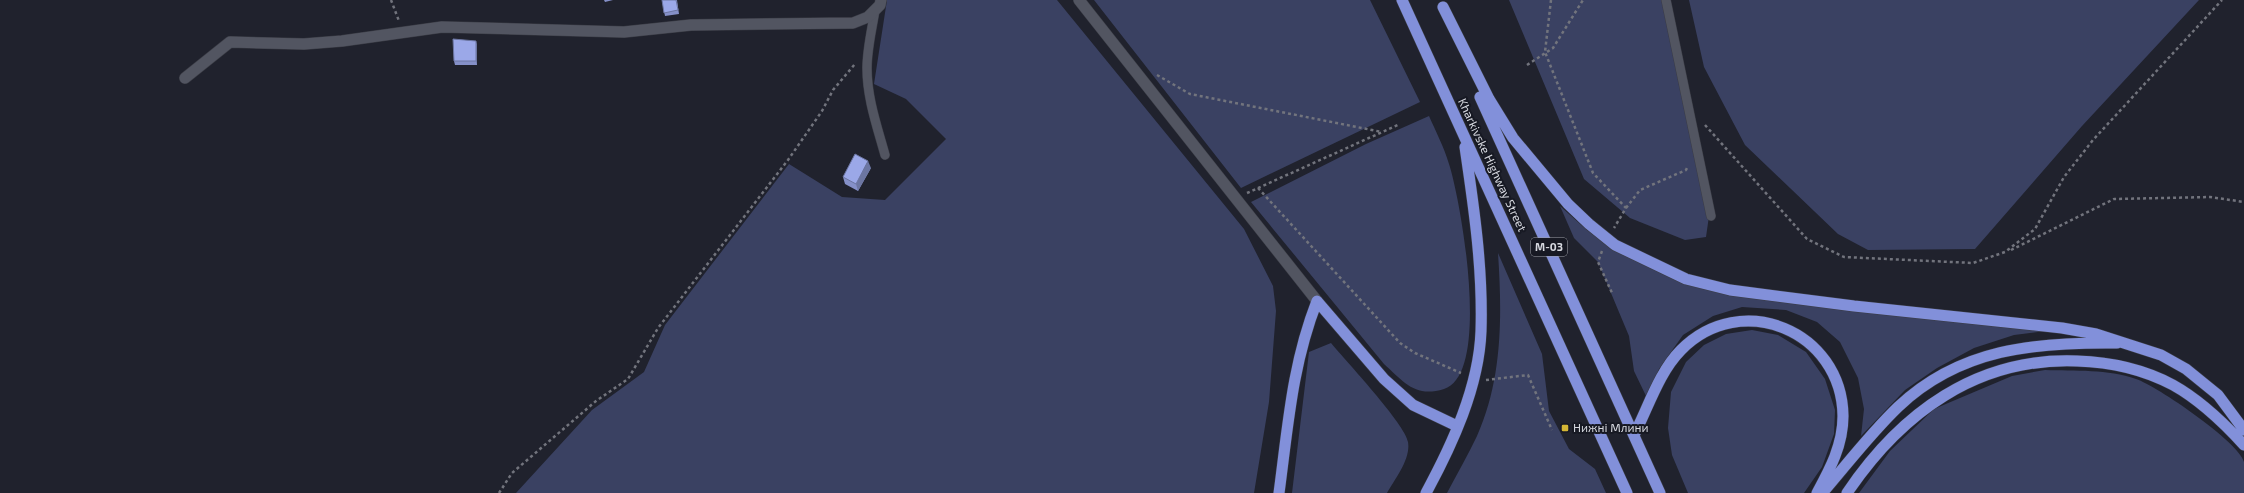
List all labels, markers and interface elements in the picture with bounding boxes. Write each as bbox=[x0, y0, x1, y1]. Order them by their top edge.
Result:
street label: Kharkivske Highway Street bbox=[1456, 96, 1530, 234]
road number: М-03 bbox=[1531, 238, 1567, 256]
place label: Нижні Млини bbox=[1573, 420, 1649, 434]
marker: Нижні Млини bbox=[1560, 423, 1570, 433]

